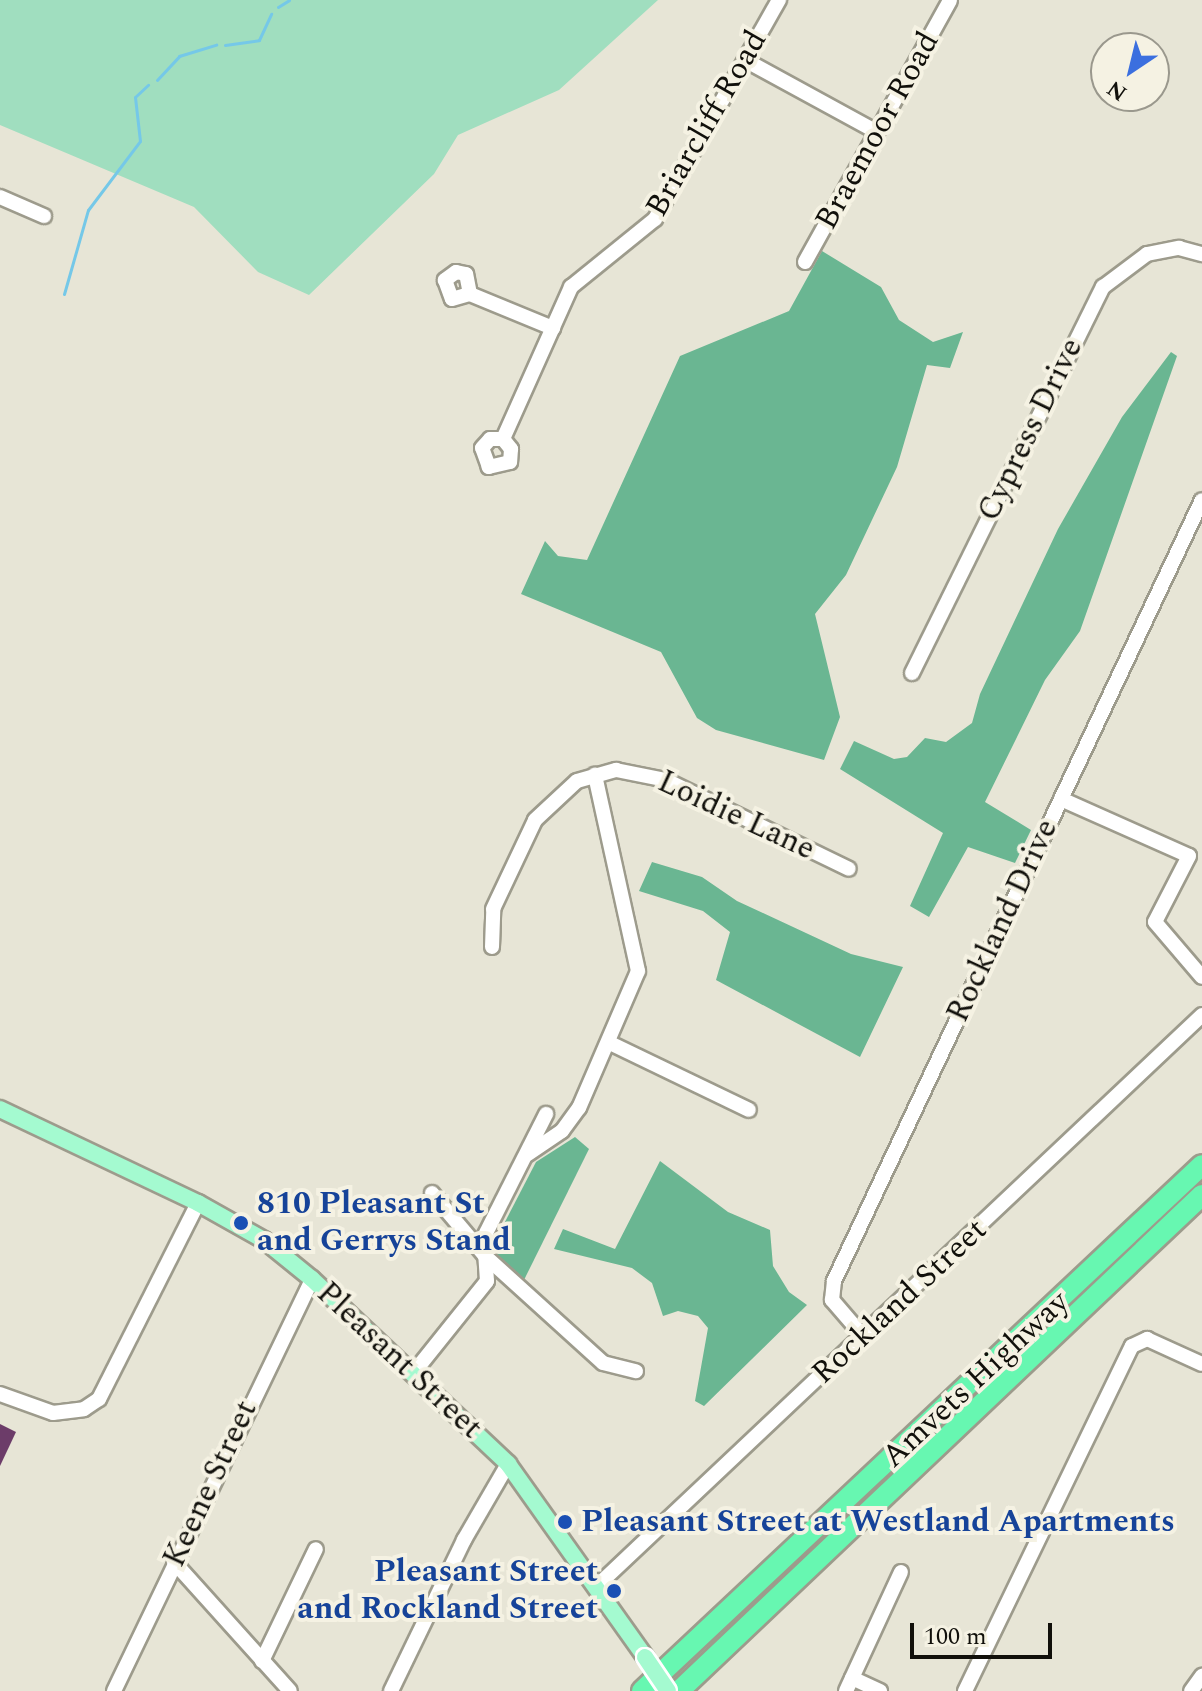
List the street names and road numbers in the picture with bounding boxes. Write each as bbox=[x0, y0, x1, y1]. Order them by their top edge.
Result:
street label: Briarcliff Road bbox=[638, 24, 776, 224]
street label: Braemoor Road bbox=[808, 25, 948, 237]
street label: Cypress Drive bbox=[970, 332, 1092, 528]
street label: Loidie Lane bbox=[651, 763, 821, 869]
street label: Rockland Drive bbox=[939, 813, 1067, 1029]
street label: Rockland Street bbox=[805, 1211, 995, 1393]
street label: Pleasant Street bbox=[308, 1274, 490, 1448]
street label: Amvets Highway bbox=[875, 1284, 1077, 1476]
street label: Keene Street bbox=[156, 1395, 266, 1573]

